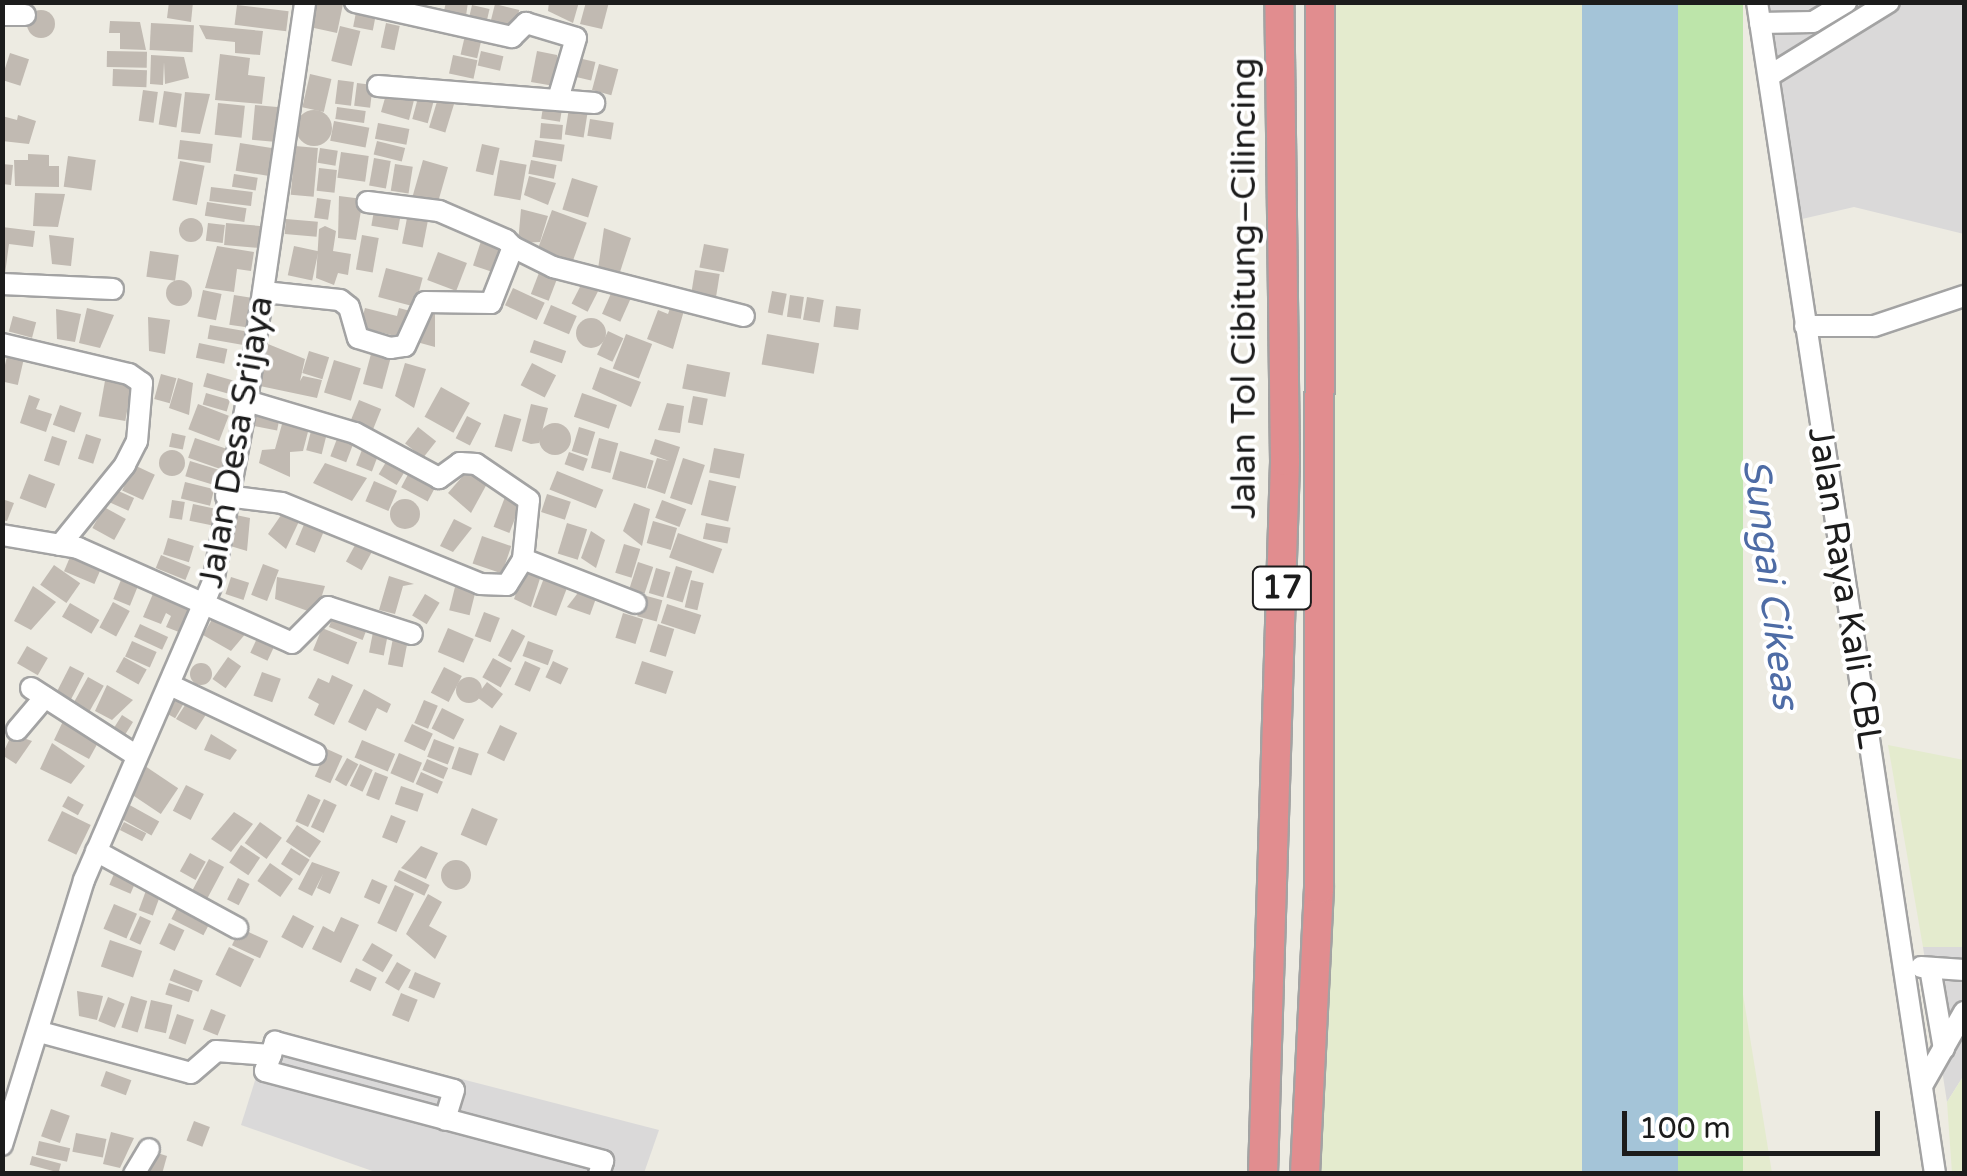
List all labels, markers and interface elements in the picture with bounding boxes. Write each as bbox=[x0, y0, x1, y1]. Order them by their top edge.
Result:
street label: Jalan Tol Cibitung–Cilincing bbox=[1223, 57, 1265, 519]
street label: Jalan Desa Srijaya bbox=[190, 293, 282, 591]
street label: Jalan Raya Kali CBL bbox=[1799, 424, 1891, 752]
water label: Sungai Cikeas bbox=[1732, 456, 1808, 712]
road number: 17 bbox=[1250, 561, 1314, 615]
scale bar bbox=[1627, 1091, 1884, 1153]
text: 100 m bbox=[1639, 1110, 1731, 1147]

